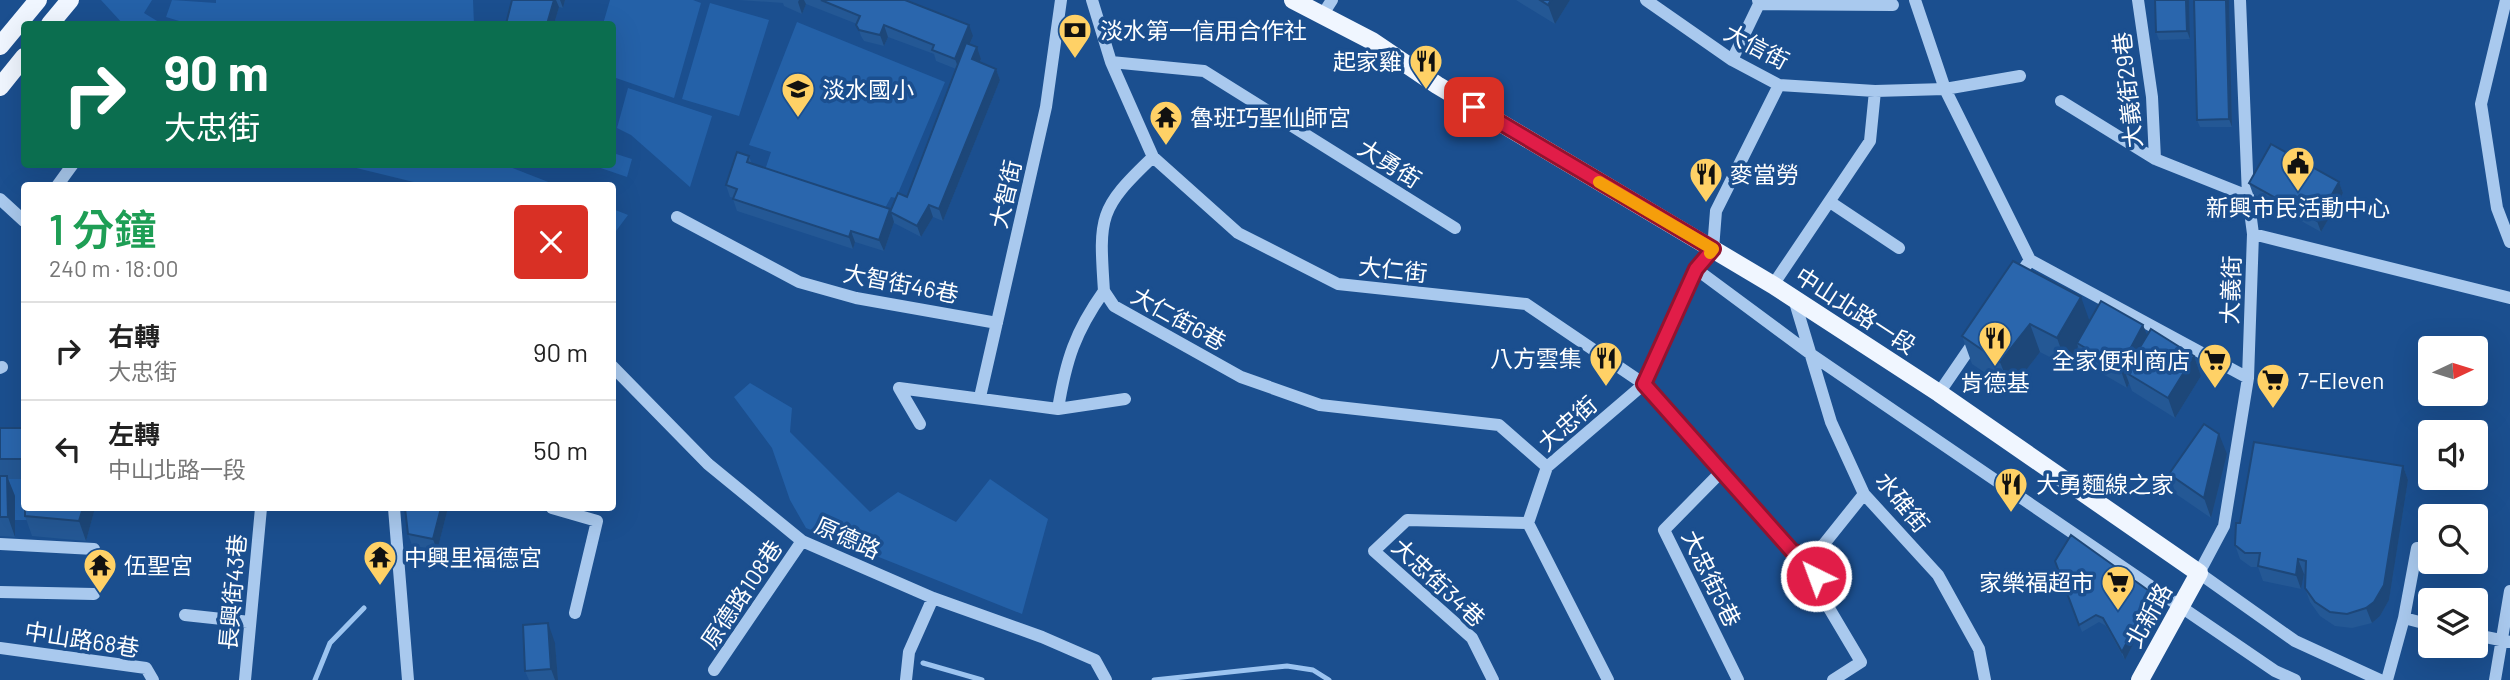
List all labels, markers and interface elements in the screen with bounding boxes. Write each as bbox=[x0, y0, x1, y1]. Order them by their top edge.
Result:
bank icon: 淡水第一信用合作社 bbox=[1056, 11, 1094, 60]
place label: 淡水第一信用合作社 bbox=[1100, 16, 1307, 44]
street label: 大信街 bbox=[1720, 17, 1794, 75]
street label: 大義街29巷 bbox=[2107, 31, 2147, 149]
text: 90 m bbox=[164, 42, 269, 101]
restaurant icon: 起家雞 bbox=[1407, 42, 1445, 91]
place label: 起家雞 bbox=[1333, 47, 1402, 75]
icon: right bbox=[49, 49, 140, 140]
school or university icon: 淡水國小 bbox=[779, 70, 817, 119]
place label: 淡水國小 bbox=[822, 75, 914, 103]
pin bbox=[1444, 77, 1504, 137]
icon: arrive bbox=[1455, 88, 1493, 126]
temple icon: 魯班巧聖仙師宮 bbox=[1147, 98, 1185, 147]
place label: 魯班巧聖仙師宮 bbox=[1190, 103, 1351, 131]
text: 大忠街 bbox=[164, 107, 260, 145]
street label: 大勇街 bbox=[1353, 133, 1427, 193]
public building icon: 新興市民活動中心 bbox=[2279, 144, 2317, 193]
restaurant icon: 麥當勞 bbox=[1687, 155, 1725, 204]
street label: 大智街 bbox=[984, 157, 1026, 231]
place label: 麥當勞 bbox=[1730, 160, 1799, 188]
place label: 新興市民活動中心 bbox=[2206, 193, 2390, 221]
text: 1 分鐘 bbox=[49, 203, 156, 253]
button: close bbox=[514, 205, 588, 279]
street label: 大仁街 bbox=[1357, 251, 1429, 287]
text: 240 m · 18:00 bbox=[49, 254, 178, 282]
street label: 大義街 bbox=[2215, 255, 2245, 325]
street label: 大智街46巷 bbox=[841, 258, 961, 308]
street label: 中山北路一段 bbox=[1791, 261, 1921, 359]
street label: 大仁街6巷 bbox=[1127, 281, 1231, 355]
restaurant icon: 肯德基 bbox=[1976, 319, 2014, 368]
text: 右轉 bbox=[108, 320, 160, 351]
icon: right bbox=[49, 332, 87, 370]
text: 90 m bbox=[533, 336, 588, 367]
north arrow bbox=[2418, 336, 2488, 406]
map controls bbox=[2418, 336, 2488, 658]
restaurant icon: 八方雲集 bbox=[1587, 339, 1625, 388]
supermarket icon: 全家便利商店 bbox=[2196, 341, 2234, 390]
place label: 八方雲集 bbox=[1490, 344, 1582, 372]
place label: 全家便利商店 bbox=[2052, 346, 2190, 374]
text: 大忠街 bbox=[108, 357, 177, 385]
supermarket icon: 7-Eleven bbox=[2254, 361, 2292, 410]
place label: 7-Eleven bbox=[2298, 366, 2384, 394]
place label: 肯德基 bbox=[1961, 368, 2030, 396]
street label: 大忠街 bbox=[1532, 390, 1602, 456]
text: 左轉 bbox=[108, 418, 160, 449]
button: sound bbox=[2418, 420, 2488, 490]
icon: left bbox=[49, 430, 87, 468]
text: 50 m bbox=[533, 434, 588, 465]
text: 中山北路一段 bbox=[108, 455, 246, 483]
restaurant icon: 大勇麵線之家 bbox=[1992, 465, 2030, 514]
street label: 水碓街 bbox=[1870, 466, 1936, 538]
place label: 大勇麵線之家 bbox=[2036, 470, 2174, 498]
button: search bbox=[2418, 504, 2488, 574]
street label: 原德路 bbox=[811, 510, 885, 564]
street label: 大忠街5巷 bbox=[1677, 525, 1747, 631]
street label: 大忠街34巷 bbox=[1387, 532, 1491, 632]
street label: 長興街43巷 bbox=[213, 533, 251, 651]
street label: 原德路108巷 bbox=[694, 534, 788, 654]
temple icon: 中興里福德宮 bbox=[361, 538, 399, 587]
position arrow bbox=[1779, 539, 1853, 613]
place label: 中興里福德宮 bbox=[404, 543, 542, 571]
temple icon: 伍聖宮 bbox=[81, 546, 119, 595]
place label: 伍聖宮 bbox=[124, 551, 193, 579]
supermarket icon: 家樂福超市 bbox=[2099, 563, 2137, 612]
place label: 家樂福超市 bbox=[1979, 568, 2094, 596]
street label: 北新路 bbox=[2119, 578, 2177, 652]
button: layers bbox=[2418, 588, 2488, 658]
street label: 中山路68巷 bbox=[23, 616, 141, 662]

